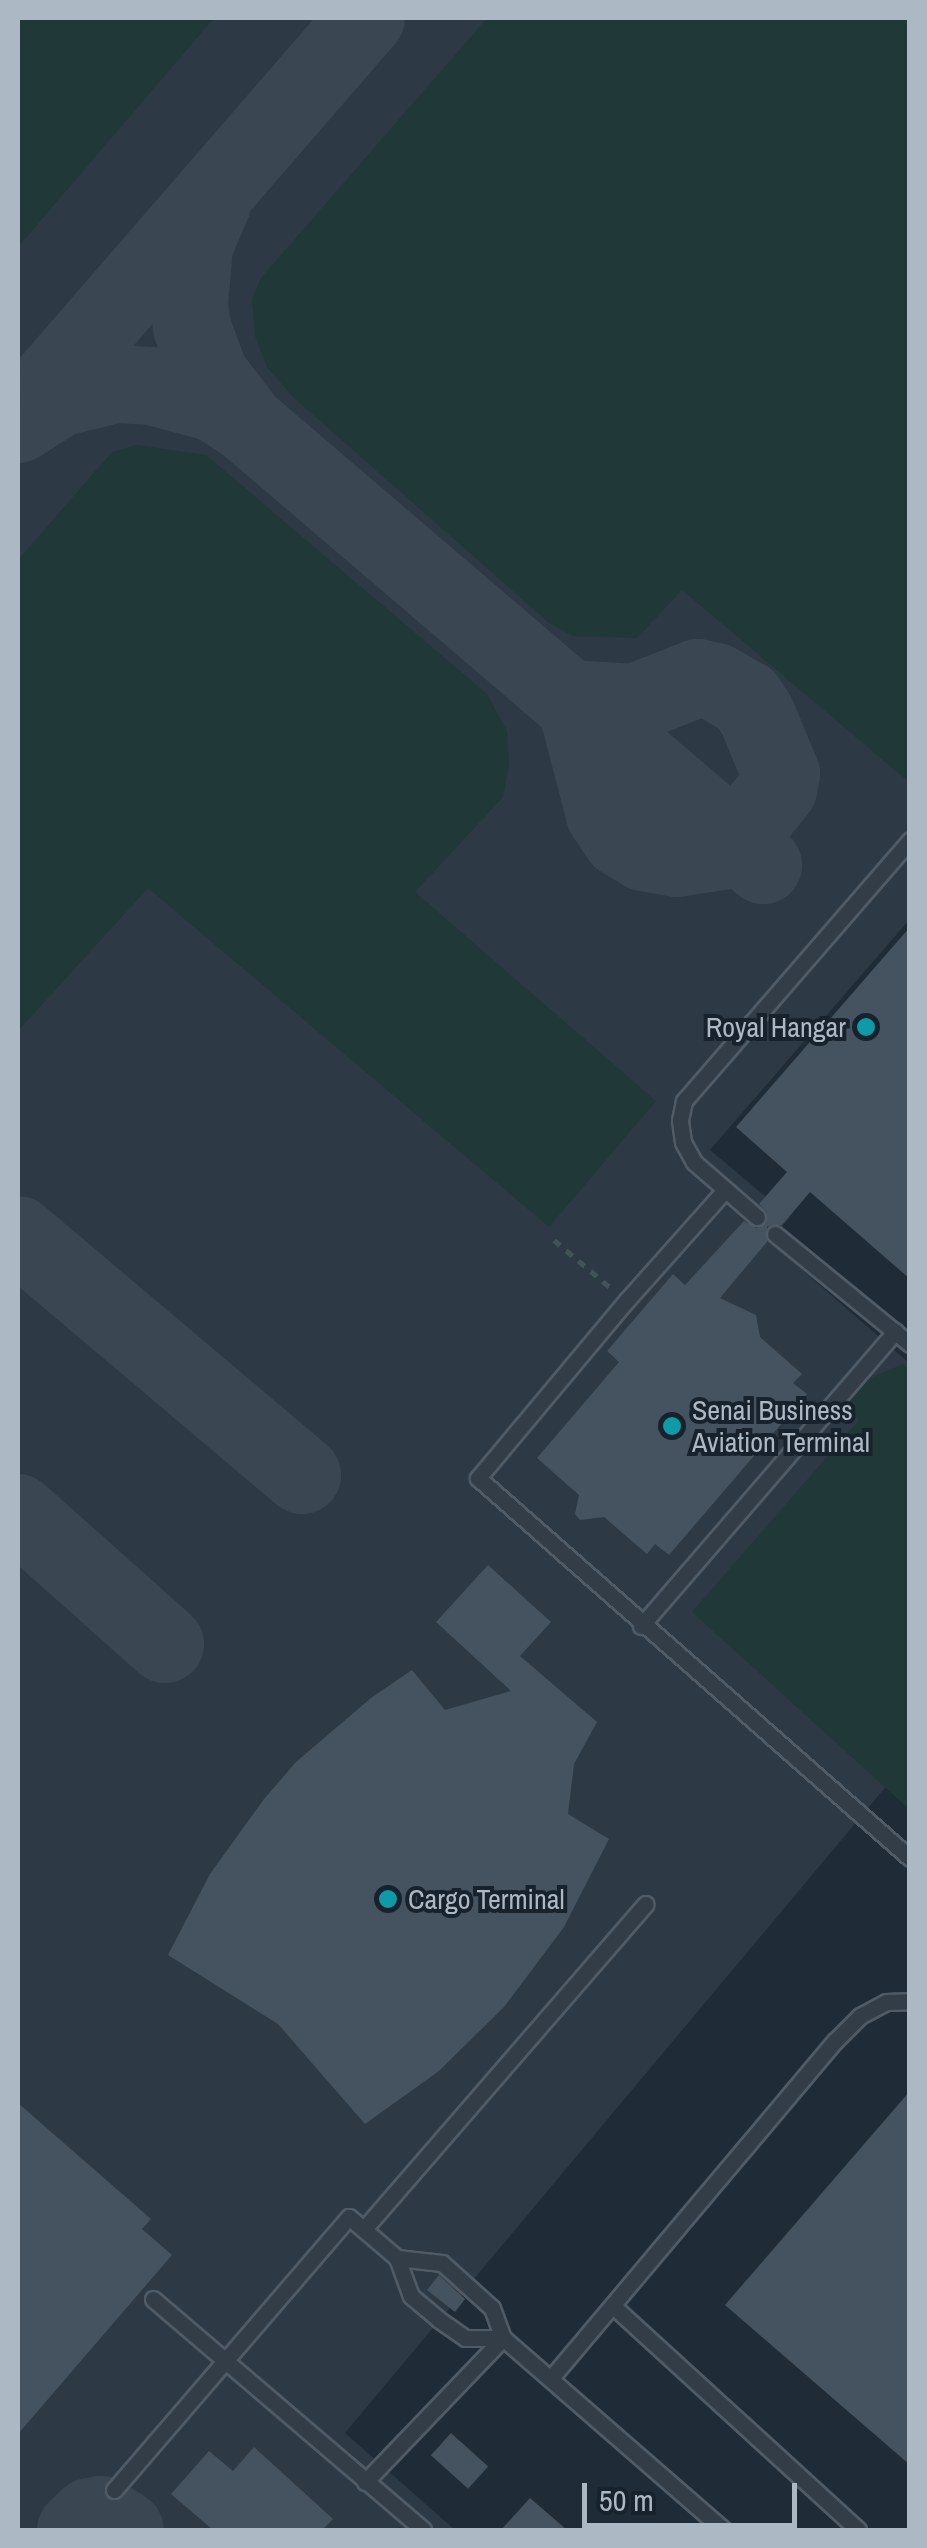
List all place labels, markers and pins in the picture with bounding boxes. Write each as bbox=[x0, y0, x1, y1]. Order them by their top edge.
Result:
place label: Royal Hangar bbox=[706, 1010, 846, 1044]
marker: Royal Hangar bbox=[855, 1016, 877, 1038]
place label: Senai Business Aviation Terminal bbox=[692, 1393, 870, 1459]
marker: Senai Business Aviation Terminal bbox=[661, 1415, 683, 1437]
place label: Cargo Terminal bbox=[408, 1882, 565, 1916]
marker: Cargo Terminal bbox=[377, 1888, 399, 1910]

